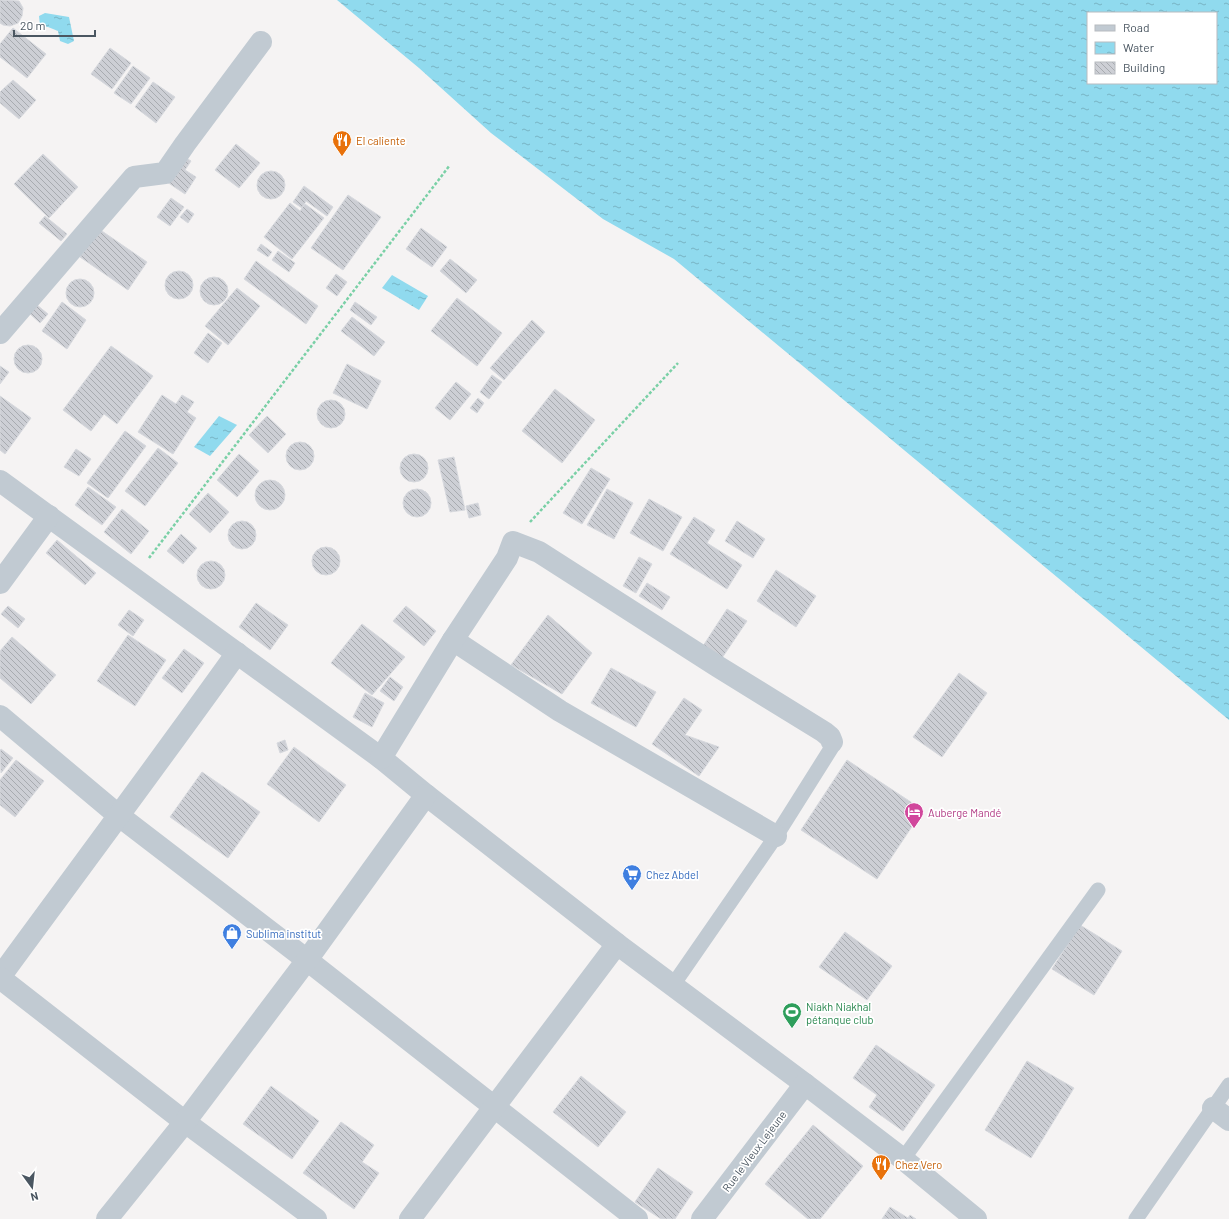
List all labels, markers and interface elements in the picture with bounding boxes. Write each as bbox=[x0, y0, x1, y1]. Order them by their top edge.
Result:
scale bar bbox=[14, 12, 95, 38]
legend bbox=[1087, 12, 1217, 84]
text: 20 m bbox=[20, 18, 46, 32]
text: Road bbox=[1123, 20, 1150, 34]
text: Water bbox=[1123, 40, 1155, 54]
text: Building bbox=[1123, 60, 1165, 74]
restaurant icon: El caliente bbox=[331, 129, 353, 157]
place label: El caliente bbox=[356, 134, 406, 147]
hotel icon: Auberge Mandé bbox=[903, 801, 925, 829]
place label: Auberge Mandé bbox=[928, 806, 1002, 819]
supermarket icon: Chez Abdel bbox=[621, 863, 643, 891]
place label: Chez Abdel bbox=[646, 868, 699, 881]
shop icon: Sublima institut bbox=[221, 922, 243, 950]
place label: Sublima institut bbox=[246, 927, 321, 940]
place label: Niakh Niakhal pétanque club bbox=[806, 1000, 874, 1026]
sports icon: Niakh Niakhal pétanque club bbox=[781, 1001, 803, 1029]
street label: Rue le Vieux Lejeune bbox=[719, 1108, 789, 1194]
restaurant icon: Chez Vero bbox=[870, 1153, 892, 1181]
place label: Chez Vero bbox=[895, 1158, 942, 1171]
north arrow bbox=[12, 1167, 52, 1207]
text: N bbox=[29, 1190, 40, 1204]

